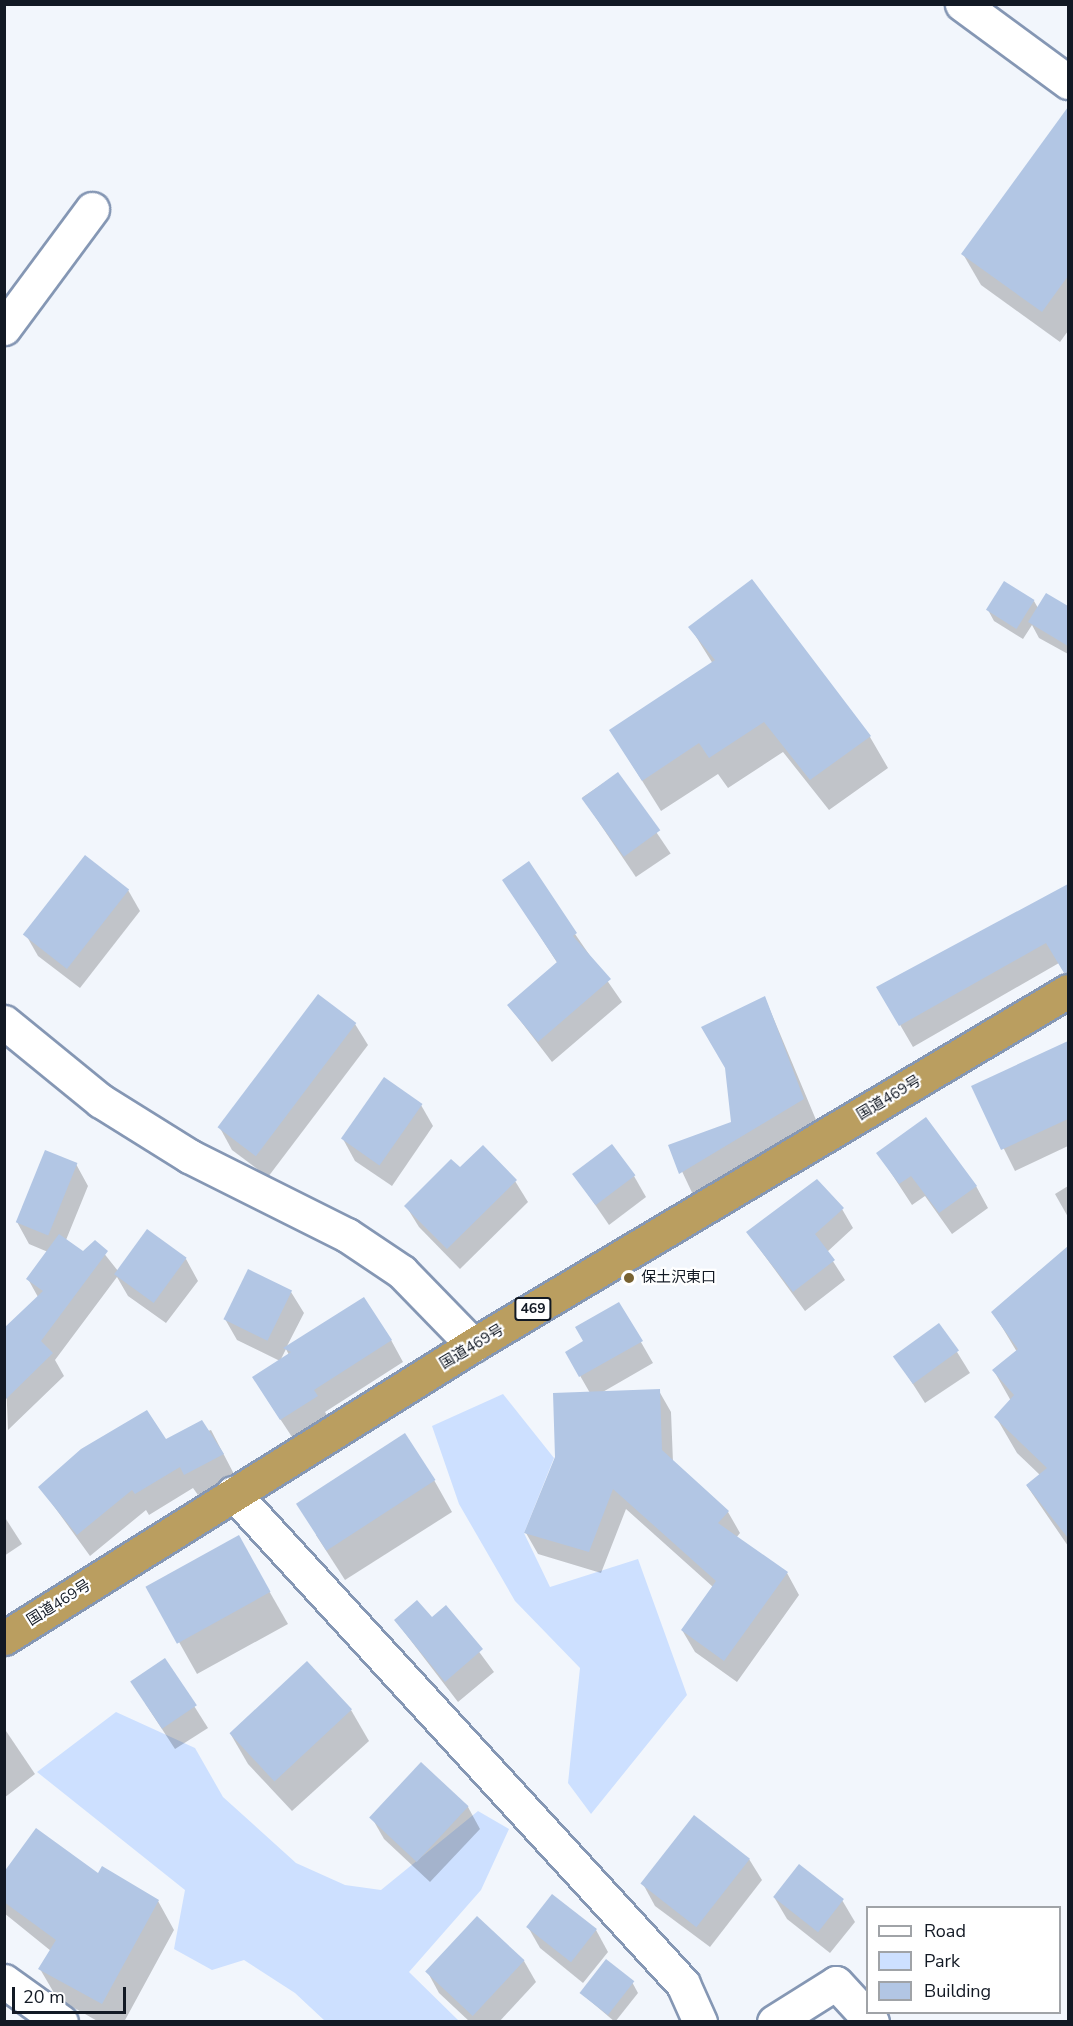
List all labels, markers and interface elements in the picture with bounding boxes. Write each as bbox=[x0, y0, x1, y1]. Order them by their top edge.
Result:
street label: 国道469号 bbox=[854, 1072, 924, 1124]
place label: 保土沢東口 bbox=[641, 1269, 716, 1287]
marker: 保土沢東口 bbox=[622, 1271, 636, 1285]
road number: 469 bbox=[514, 1298, 552, 1320]
street label: 国道469号 bbox=[437, 1321, 507, 1373]
street label: 国道469号 bbox=[24, 1576, 94, 1630]
legend bbox=[866, 1906, 1061, 2014]
text: Road bbox=[924, 1919, 966, 1943]
text: Park bbox=[924, 1949, 960, 1973]
scale bar bbox=[15, 1975, 129, 2013]
text: Building bbox=[924, 1979, 991, 2003]
text: 20 m bbox=[23, 1985, 65, 2009]

